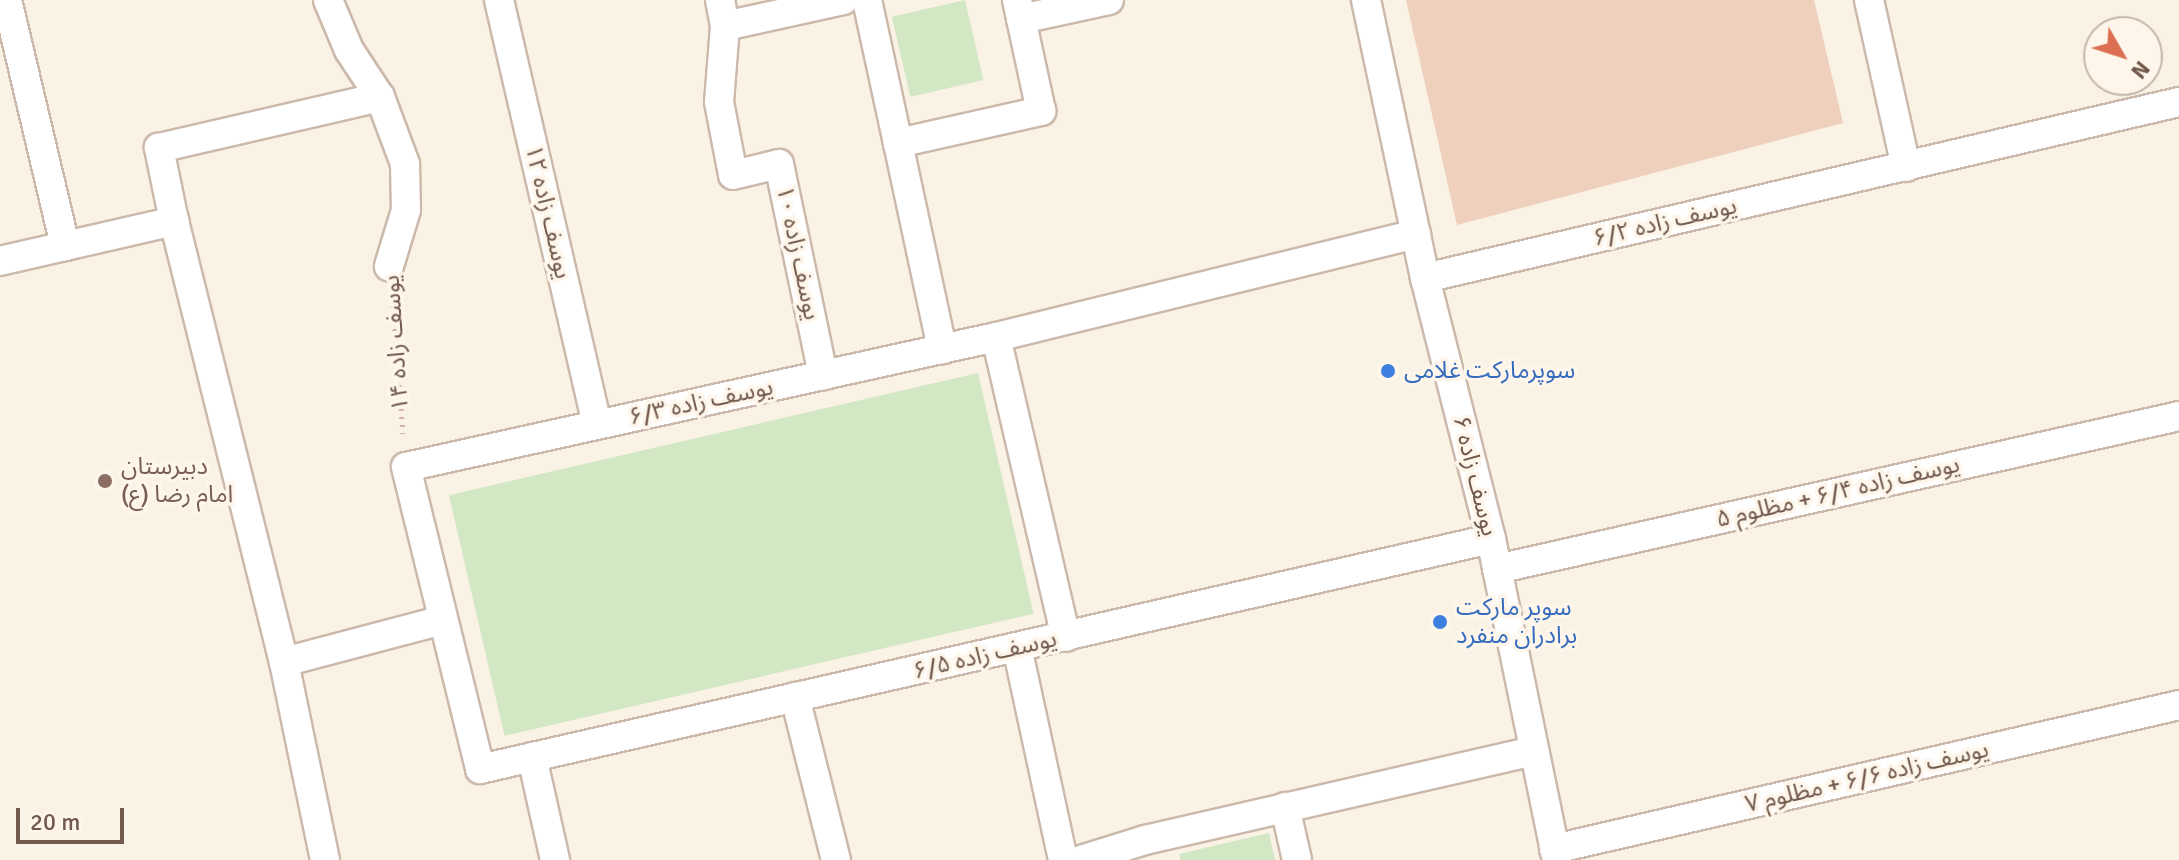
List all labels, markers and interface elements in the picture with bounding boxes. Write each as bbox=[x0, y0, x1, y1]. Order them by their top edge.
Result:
north arrow bbox=[2083, 16, 2163, 96]
text: N bbox=[2125, 56, 2156, 85]
street label: یوسف زاده ۱۲ bbox=[519, 142, 577, 282]
street label: یوسف زاده ۱۰ bbox=[770, 183, 826, 323]
street label: یوسف زاده ۶/۲ bbox=[1590, 191, 1740, 253]
street label: یوسف زاده ۱۴ bbox=[377, 274, 415, 412]
place label: سوپرمارکت غلامی bbox=[1404, 357, 1575, 385]
marker: سوپرمارکت غلامی bbox=[1379, 362, 1397, 380]
street label: یوسف زاده ۶/۳ bbox=[626, 373, 776, 431]
street label: یوسف زاده ۶ bbox=[1446, 413, 1504, 539]
street label: یوسف زاده ۶/۴ + مظلوم ۵ bbox=[1713, 450, 1963, 534]
place label: دبیرستان امام رضا (ع) bbox=[121, 453, 233, 509]
marker: دبیرستان امام رضا (ع) bbox=[96, 472, 114, 490]
place label: سوپر مارکت برادران منفرد bbox=[1456, 594, 1577, 650]
marker: سوپر مارکت برادران منفرد bbox=[1431, 613, 1449, 631]
street label: یوسف زاده ۶/۵ bbox=[910, 624, 1060, 686]
street label: یوسف زاده ۶/۶ + مظلوم ۷ bbox=[1742, 735, 1992, 819]
scale bar bbox=[20, 792, 128, 842]
text: 20 m bbox=[30, 807, 80, 837]

